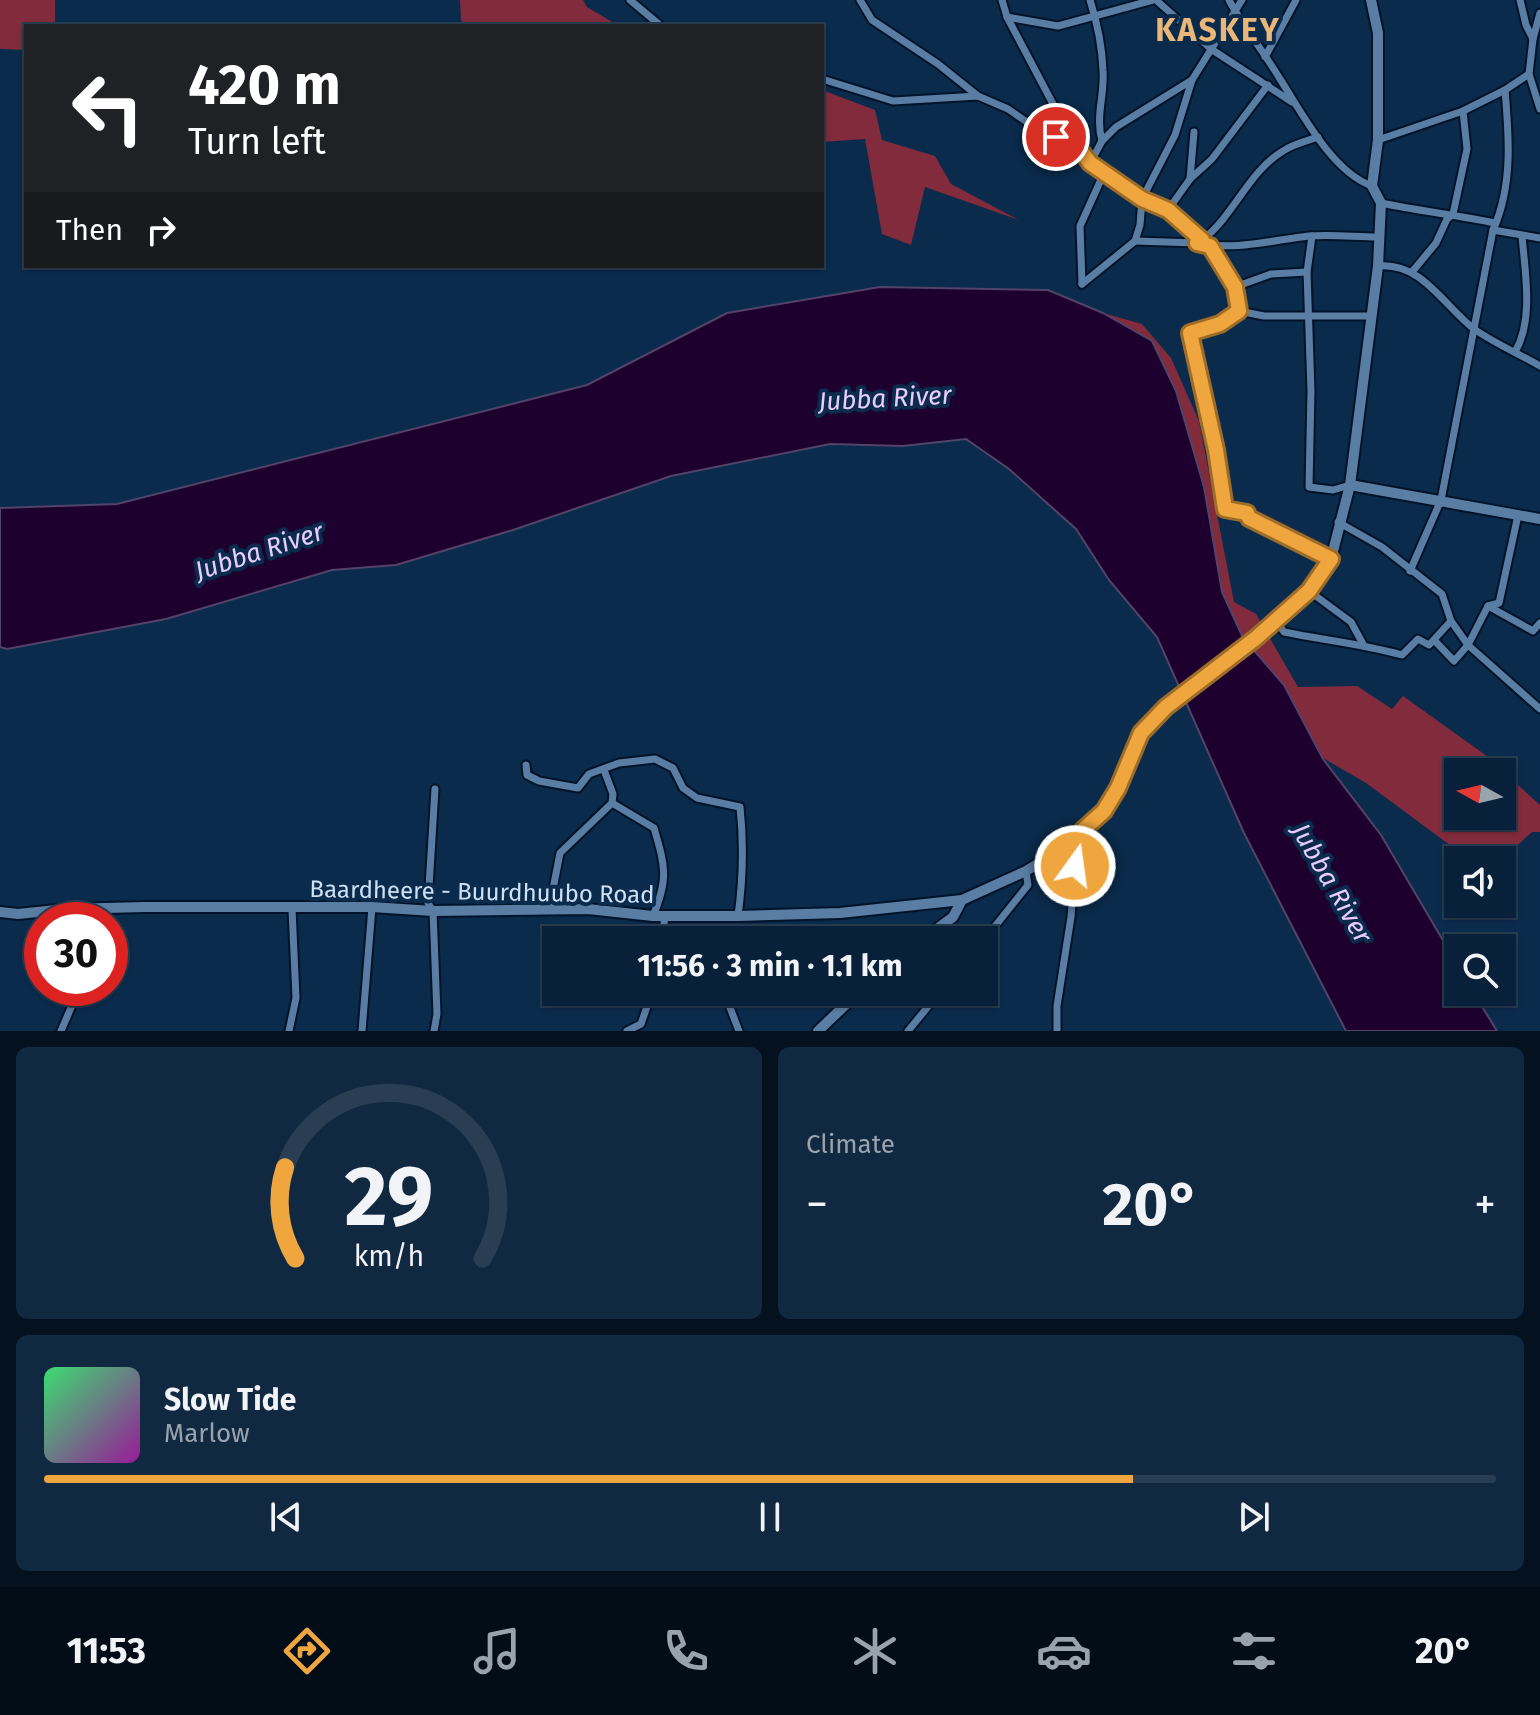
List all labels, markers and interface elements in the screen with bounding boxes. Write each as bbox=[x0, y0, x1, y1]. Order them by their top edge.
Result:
district label: KASKEY bbox=[1155, 11, 1281, 49]
text: 420 m bbox=[188, 52, 341, 119]
icon: left bbox=[56, 56, 160, 160]
pin bbox=[1022, 103, 1090, 171]
icon: arrive bbox=[1034, 115, 1078, 159]
text: Turn left bbox=[188, 120, 326, 164]
icon: right bbox=[139, 208, 183, 252]
text: Then bbox=[56, 212, 123, 248]
water label: Jubba River bbox=[816, 379, 953, 418]
water label: Jubba River bbox=[189, 516, 328, 587]
north arrow bbox=[1444, 758, 1516, 830]
map controls bbox=[1444, 758, 1516, 1006]
water label: Jubba River bbox=[1284, 816, 1379, 950]
position arrow bbox=[1033, 824, 1117, 908]
button: sound bbox=[1444, 846, 1516, 918]
street label: Baardheere - Buurdhuubo Road bbox=[309, 875, 655, 909]
speed limit sign: 30 bbox=[24, 902, 128, 1006]
button: search bbox=[1444, 934, 1516, 1006]
text: 11:56 · 3 min · 1.1 km bbox=[637, 948, 903, 984]
text: Climate bbox=[806, 1129, 895, 1160]
text: 29 bbox=[345, 1147, 433, 1247]
text: 20° bbox=[1102, 1169, 1200, 1241]
text: − bbox=[806, 1178, 828, 1231]
text: + bbox=[1474, 1178, 1496, 1231]
text: km/h bbox=[354, 1239, 424, 1274]
text: Slow Tide bbox=[164, 1382, 296, 1418]
text: Marlow bbox=[164, 1418, 250, 1449]
icon: previous bbox=[264, 1495, 308, 1539]
icon: pause bbox=[748, 1495, 792, 1539]
icon: next bbox=[1232, 1495, 1276, 1539]
icon: directions bbox=[279, 1623, 335, 1679]
icon: music bbox=[469, 1623, 525, 1679]
icon: phone bbox=[658, 1623, 714, 1679]
icon: climate bbox=[847, 1623, 903, 1679]
icon: car bbox=[1036, 1623, 1092, 1679]
icon: filters bbox=[1226, 1623, 1282, 1679]
text: 11:53 bbox=[67, 1629, 146, 1673]
text: 20° bbox=[1415, 1629, 1473, 1673]

